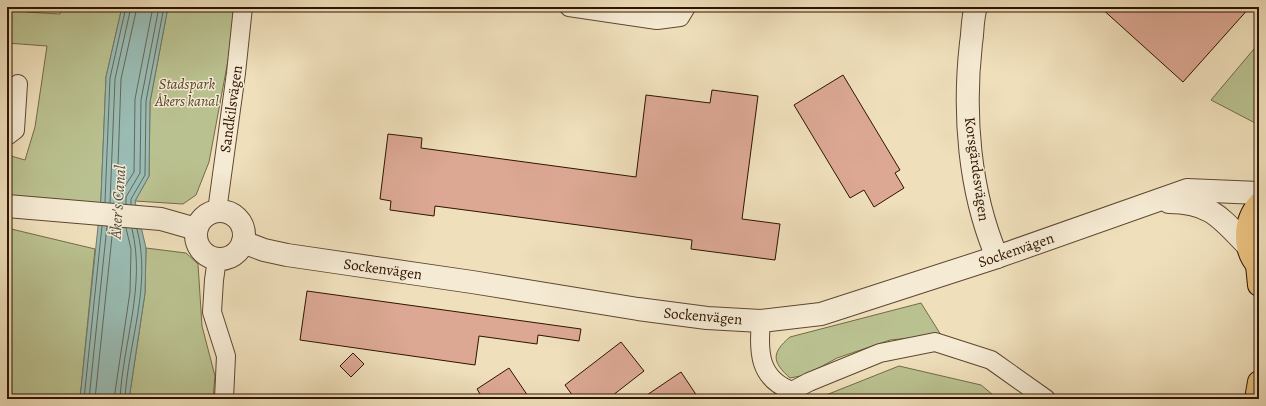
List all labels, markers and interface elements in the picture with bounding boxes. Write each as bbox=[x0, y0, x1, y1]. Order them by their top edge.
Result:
street label: Sandkilsvägen bbox=[215, 64, 247, 154]
park label: Stadspark Åkers kanal bbox=[154, 74, 219, 111]
street label: Korsgärdesvägen bbox=[960, 116, 994, 222]
water label: Åker's Canal bbox=[104, 164, 132, 241]
street label: Sockenvägen bbox=[975, 228, 1057, 272]
street label: Sockenvägen bbox=[342, 254, 424, 284]
street label: Sockenvägen bbox=[663, 303, 743, 329]

